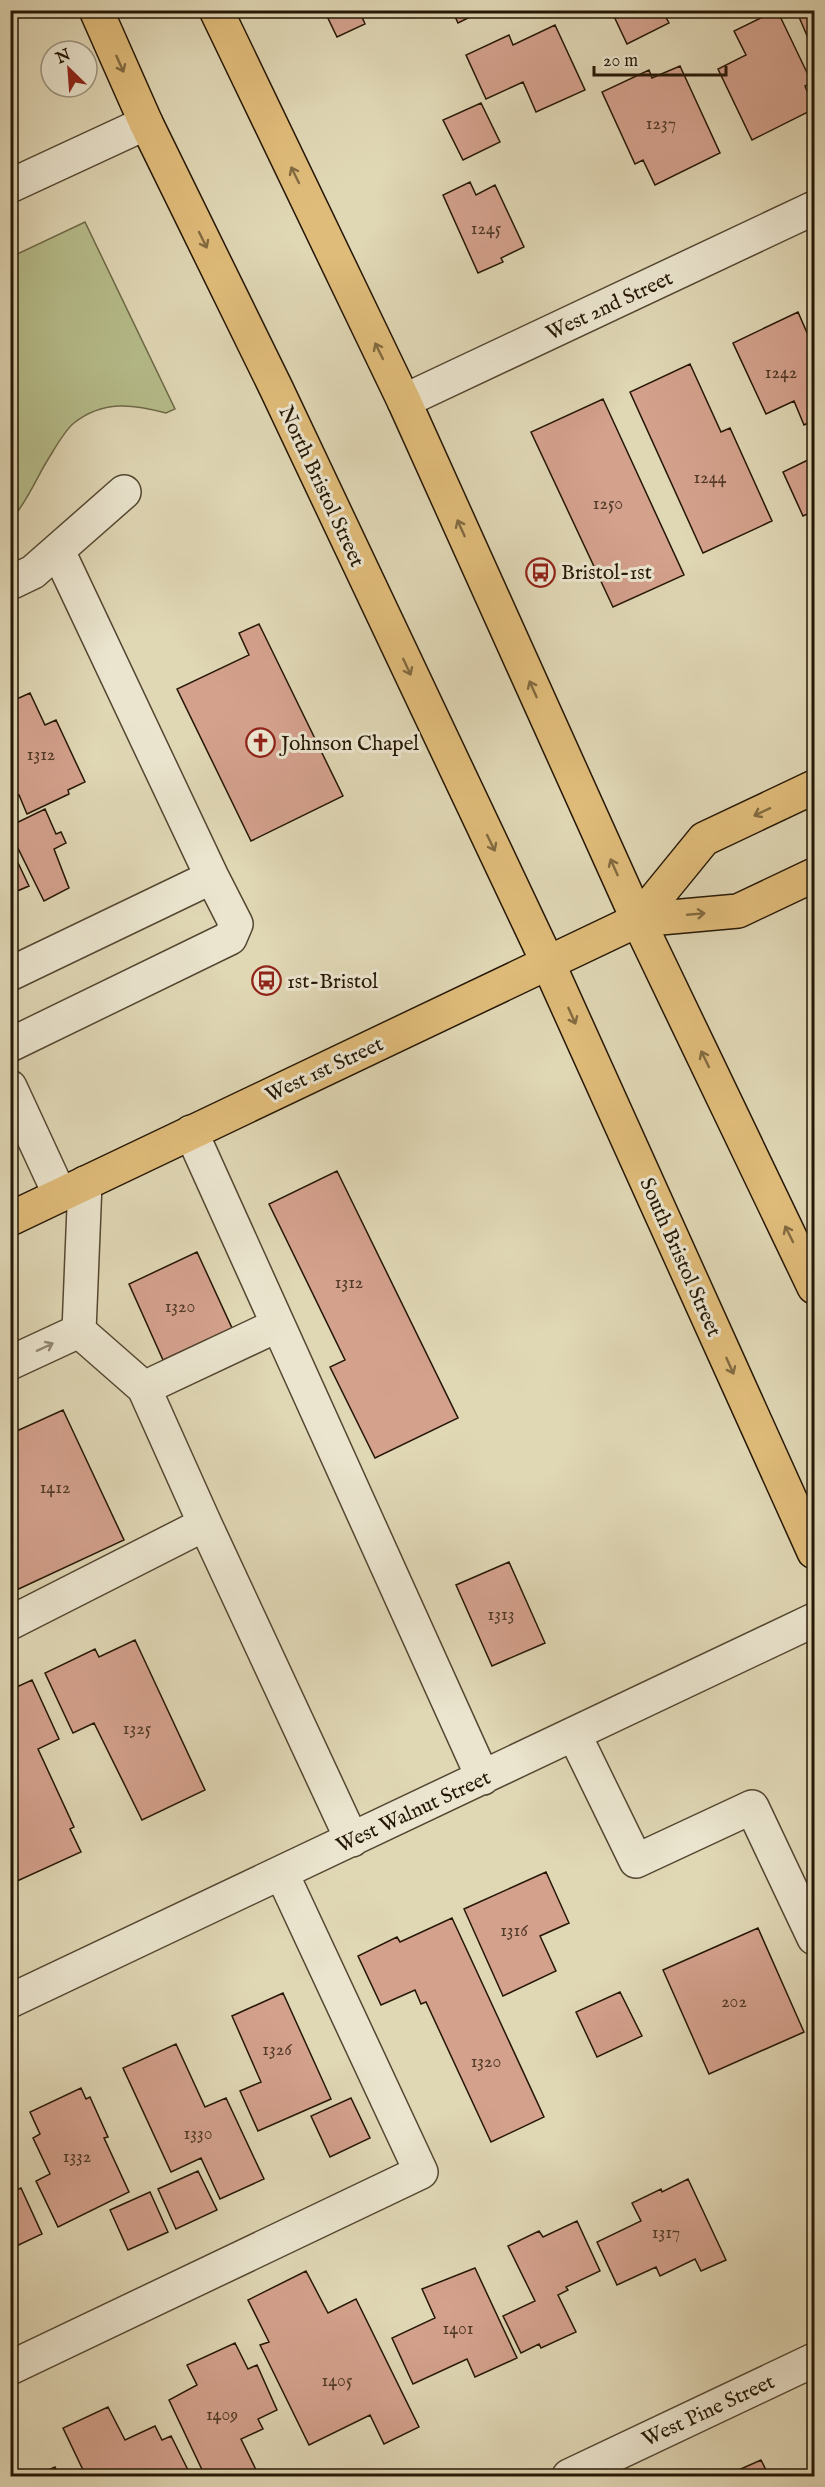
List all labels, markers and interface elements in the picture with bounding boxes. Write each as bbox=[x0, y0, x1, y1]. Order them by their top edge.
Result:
north arrow bbox=[39, 39, 99, 99]
scale bar bbox=[594, 39, 726, 77]
text: N bbox=[52, 45, 74, 70]
text: 20 m bbox=[603, 50, 638, 73]
one-way arrow bbox=[114, 54, 126, 72]
house number: 1237 bbox=[646, 113, 676, 136]
one-way arrow bbox=[288, 166, 300, 184]
house number: 1245 bbox=[471, 218, 502, 241]
one-way arrow bbox=[198, 231, 210, 249]
street label: West 2nd Street bbox=[542, 265, 677, 347]
one-way arrow bbox=[373, 342, 385, 360]
house number: 1242 bbox=[765, 362, 797, 385]
street label: North Bristol Street bbox=[271, 402, 370, 572]
house number: 1244 bbox=[694, 467, 727, 490]
house number: 1250 bbox=[593, 493, 623, 516]
one-way arrow bbox=[454, 519, 466, 537]
bus stop icon: Bristol-1st bbox=[524, 556, 556, 588]
place label: Bristol-1st bbox=[561, 560, 652, 587]
one-way arrow bbox=[402, 657, 414, 675]
one-way arrow bbox=[527, 680, 539, 698]
church icon: Johnson Chapel bbox=[244, 727, 276, 759]
place label: Johnson Chapel bbox=[279, 731, 419, 758]
house number: 1312 bbox=[27, 744, 55, 767]
one-way arrow bbox=[753, 806, 771, 818]
one-way arrow bbox=[485, 833, 497, 851]
one-way arrow bbox=[608, 858, 619, 876]
one-way arrow bbox=[686, 908, 706, 919]
bus stop icon: 1st-Bristol bbox=[250, 965, 282, 997]
place label: 1st-Bristol bbox=[287, 969, 378, 996]
one-way arrow bbox=[567, 1006, 578, 1025]
street label: West 1st Street bbox=[261, 1031, 388, 1109]
one-way arrow bbox=[698, 1050, 710, 1068]
street label: South Bristol Street bbox=[632, 1174, 727, 1341]
one-way arrow bbox=[783, 1226, 795, 1244]
house number: 1312 bbox=[335, 1272, 363, 1295]
house number: 1320 bbox=[165, 1296, 195, 1319]
one-way arrow bbox=[35, 1340, 53, 1352]
one-way arrow bbox=[725, 1356, 737, 1374]
house number: 1412 bbox=[40, 1477, 70, 1500]
house number: 1313 bbox=[488, 1604, 514, 1627]
house number: 1325 bbox=[123, 1718, 152, 1741]
street label: West Walnut Street bbox=[332, 1765, 495, 1860]
house number: 1316 bbox=[500, 1920, 528, 1943]
house number: 202 bbox=[721, 1991, 747, 2014]
house number: 1326 bbox=[262, 2039, 292, 2062]
house number: 1320 bbox=[471, 2051, 501, 2074]
house number: 1330 bbox=[184, 2123, 213, 2146]
house number: 1332 bbox=[63, 2146, 91, 2169]
house number: 1317 bbox=[652, 2222, 680, 2245]
house number: 1401 bbox=[443, 2318, 473, 2341]
street label: West Pine Street bbox=[638, 2369, 779, 2454]
house number: 1405 bbox=[322, 2370, 353, 2393]
house number: 1409 bbox=[206, 2404, 238, 2427]

